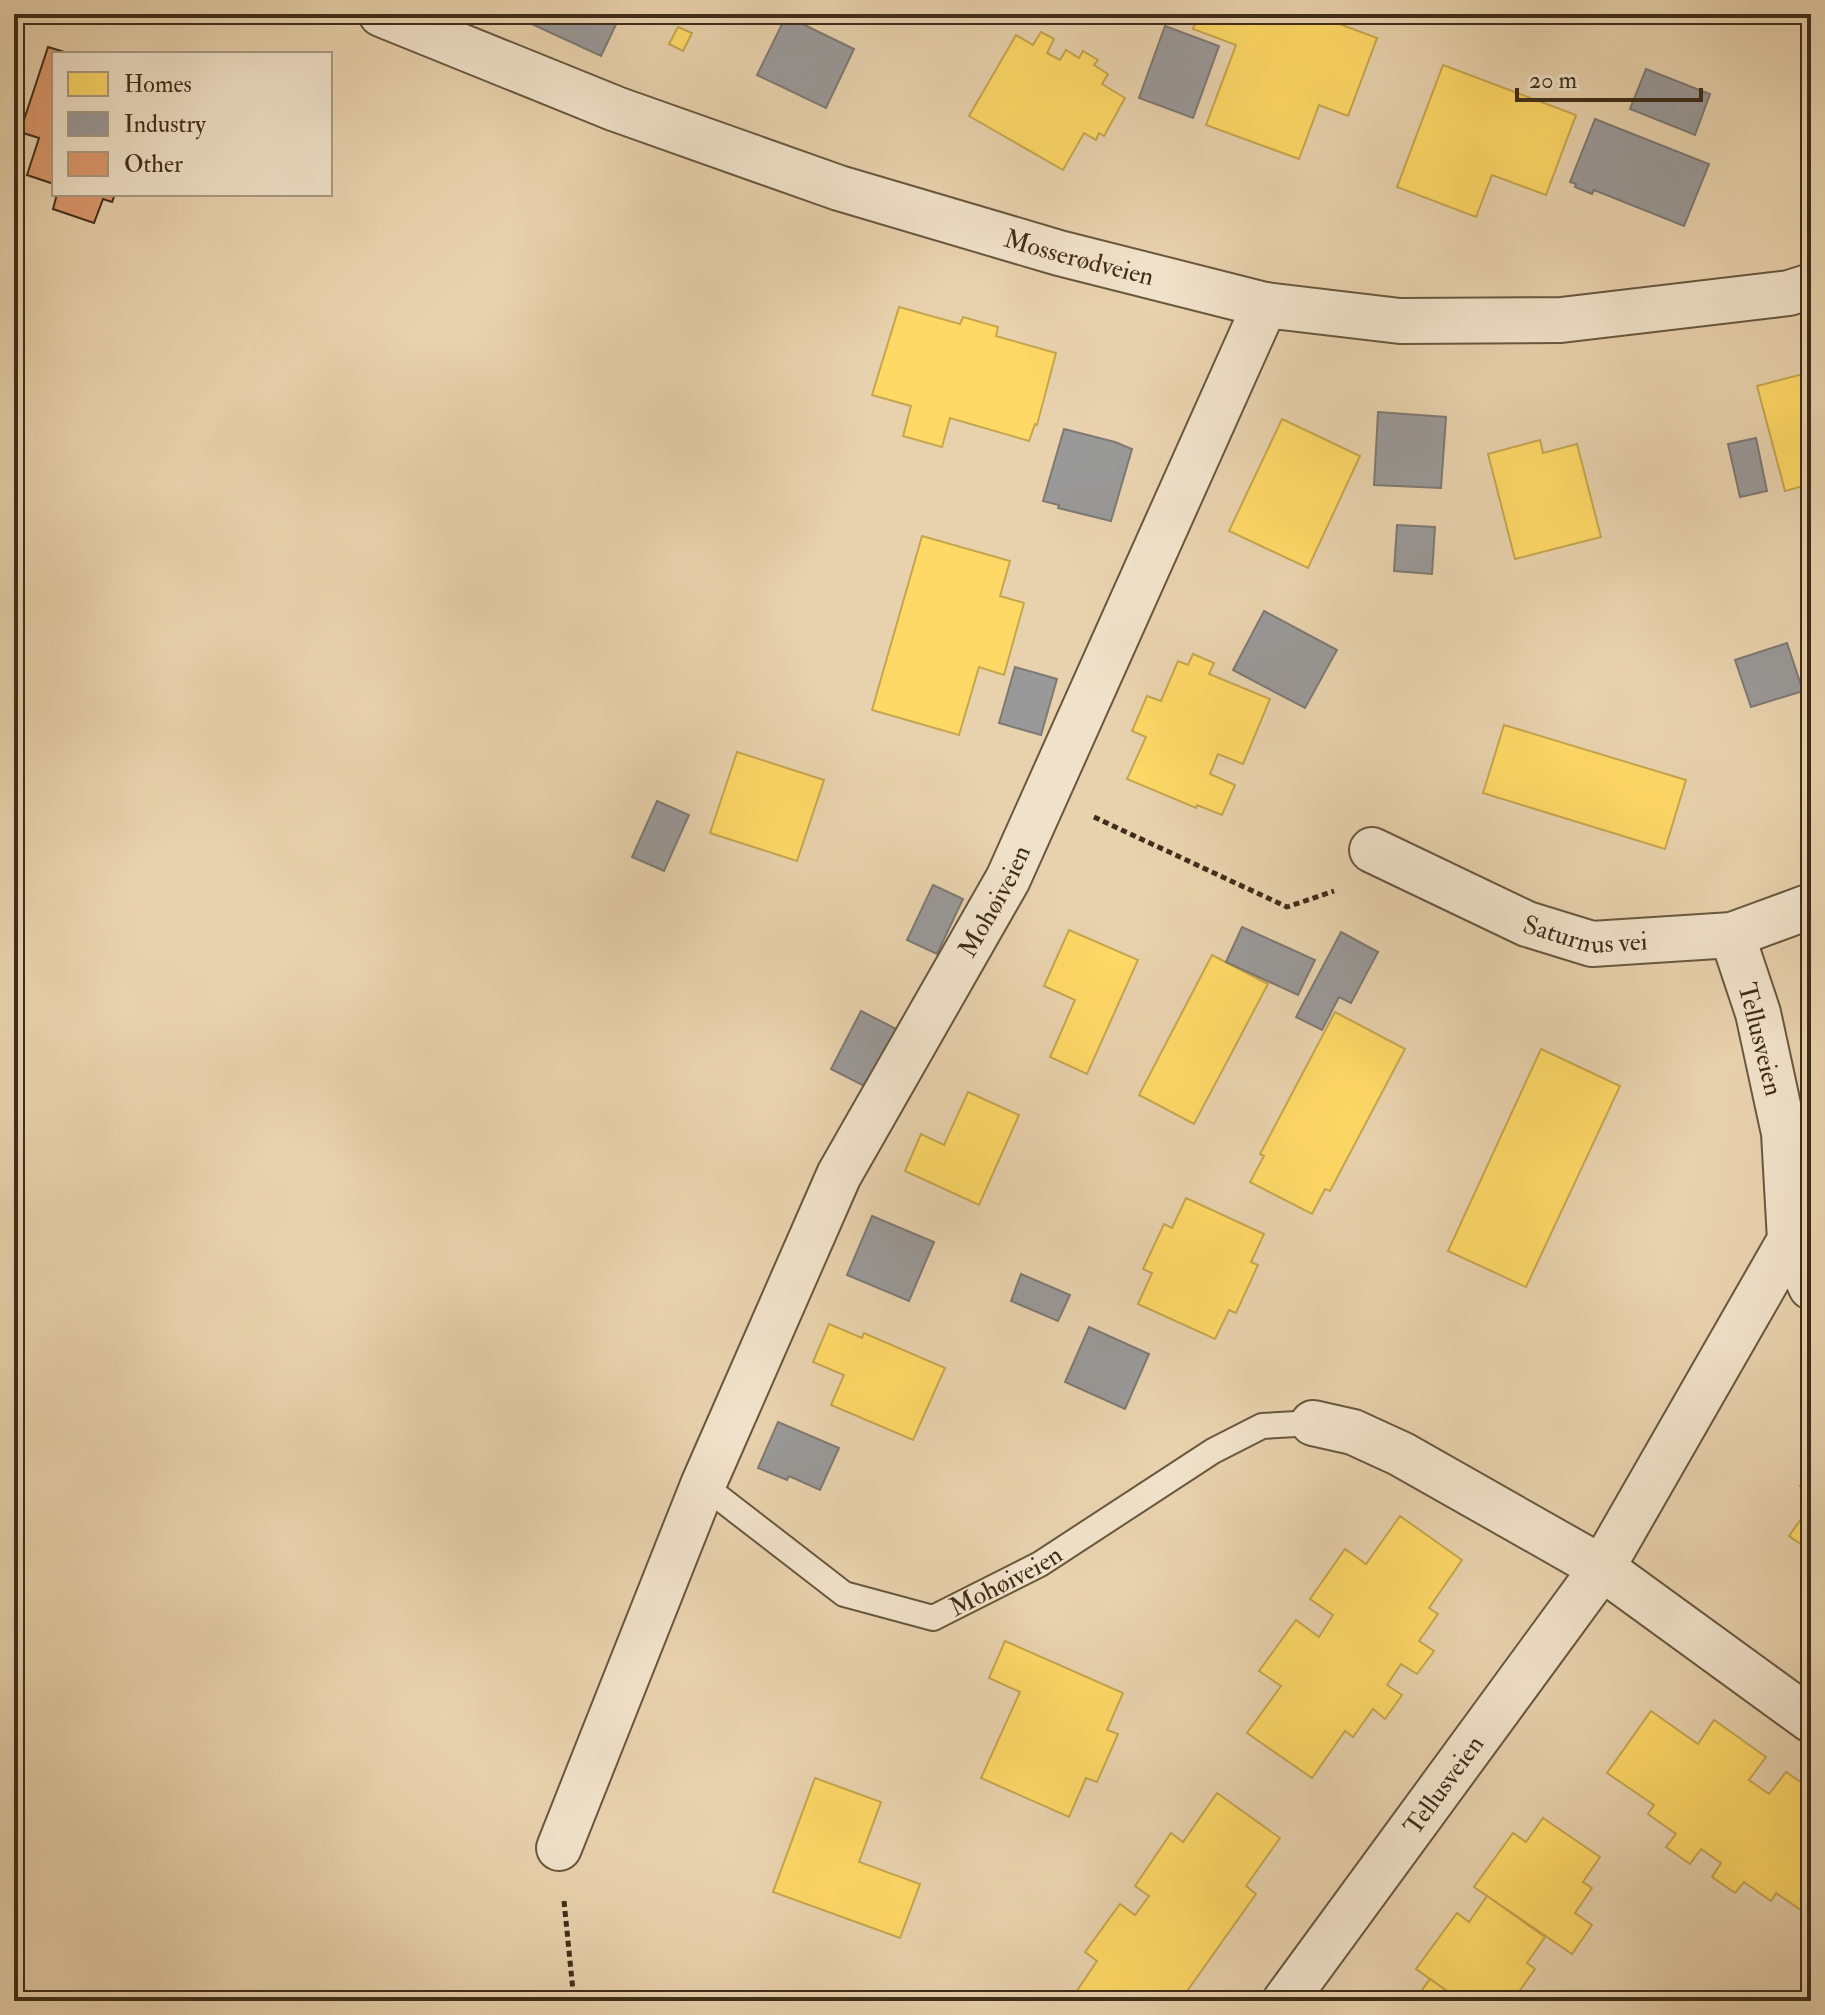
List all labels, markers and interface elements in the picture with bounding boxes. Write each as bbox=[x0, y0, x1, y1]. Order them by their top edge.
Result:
legend bbox=[52, 52, 332, 196]
scale bar bbox=[1517, 52, 1701, 102]
text: 20 m bbox=[1529, 65, 1578, 96]
text: Homes bbox=[124, 69, 192, 100]
text: Industry bbox=[124, 109, 206, 140]
text: Other bbox=[124, 149, 183, 180]
street label: Mosserødveien bbox=[1000, 223, 1157, 293]
street label: Mohøiveien bbox=[952, 840, 1038, 963]
street label: Saturnus vei bbox=[1519, 909, 1649, 961]
street label: Tellusveien bbox=[1731, 979, 1790, 1099]
street label: Mohøiveien bbox=[944, 1539, 1069, 1624]
street label: Tellusveien bbox=[1397, 1729, 1491, 1841]

